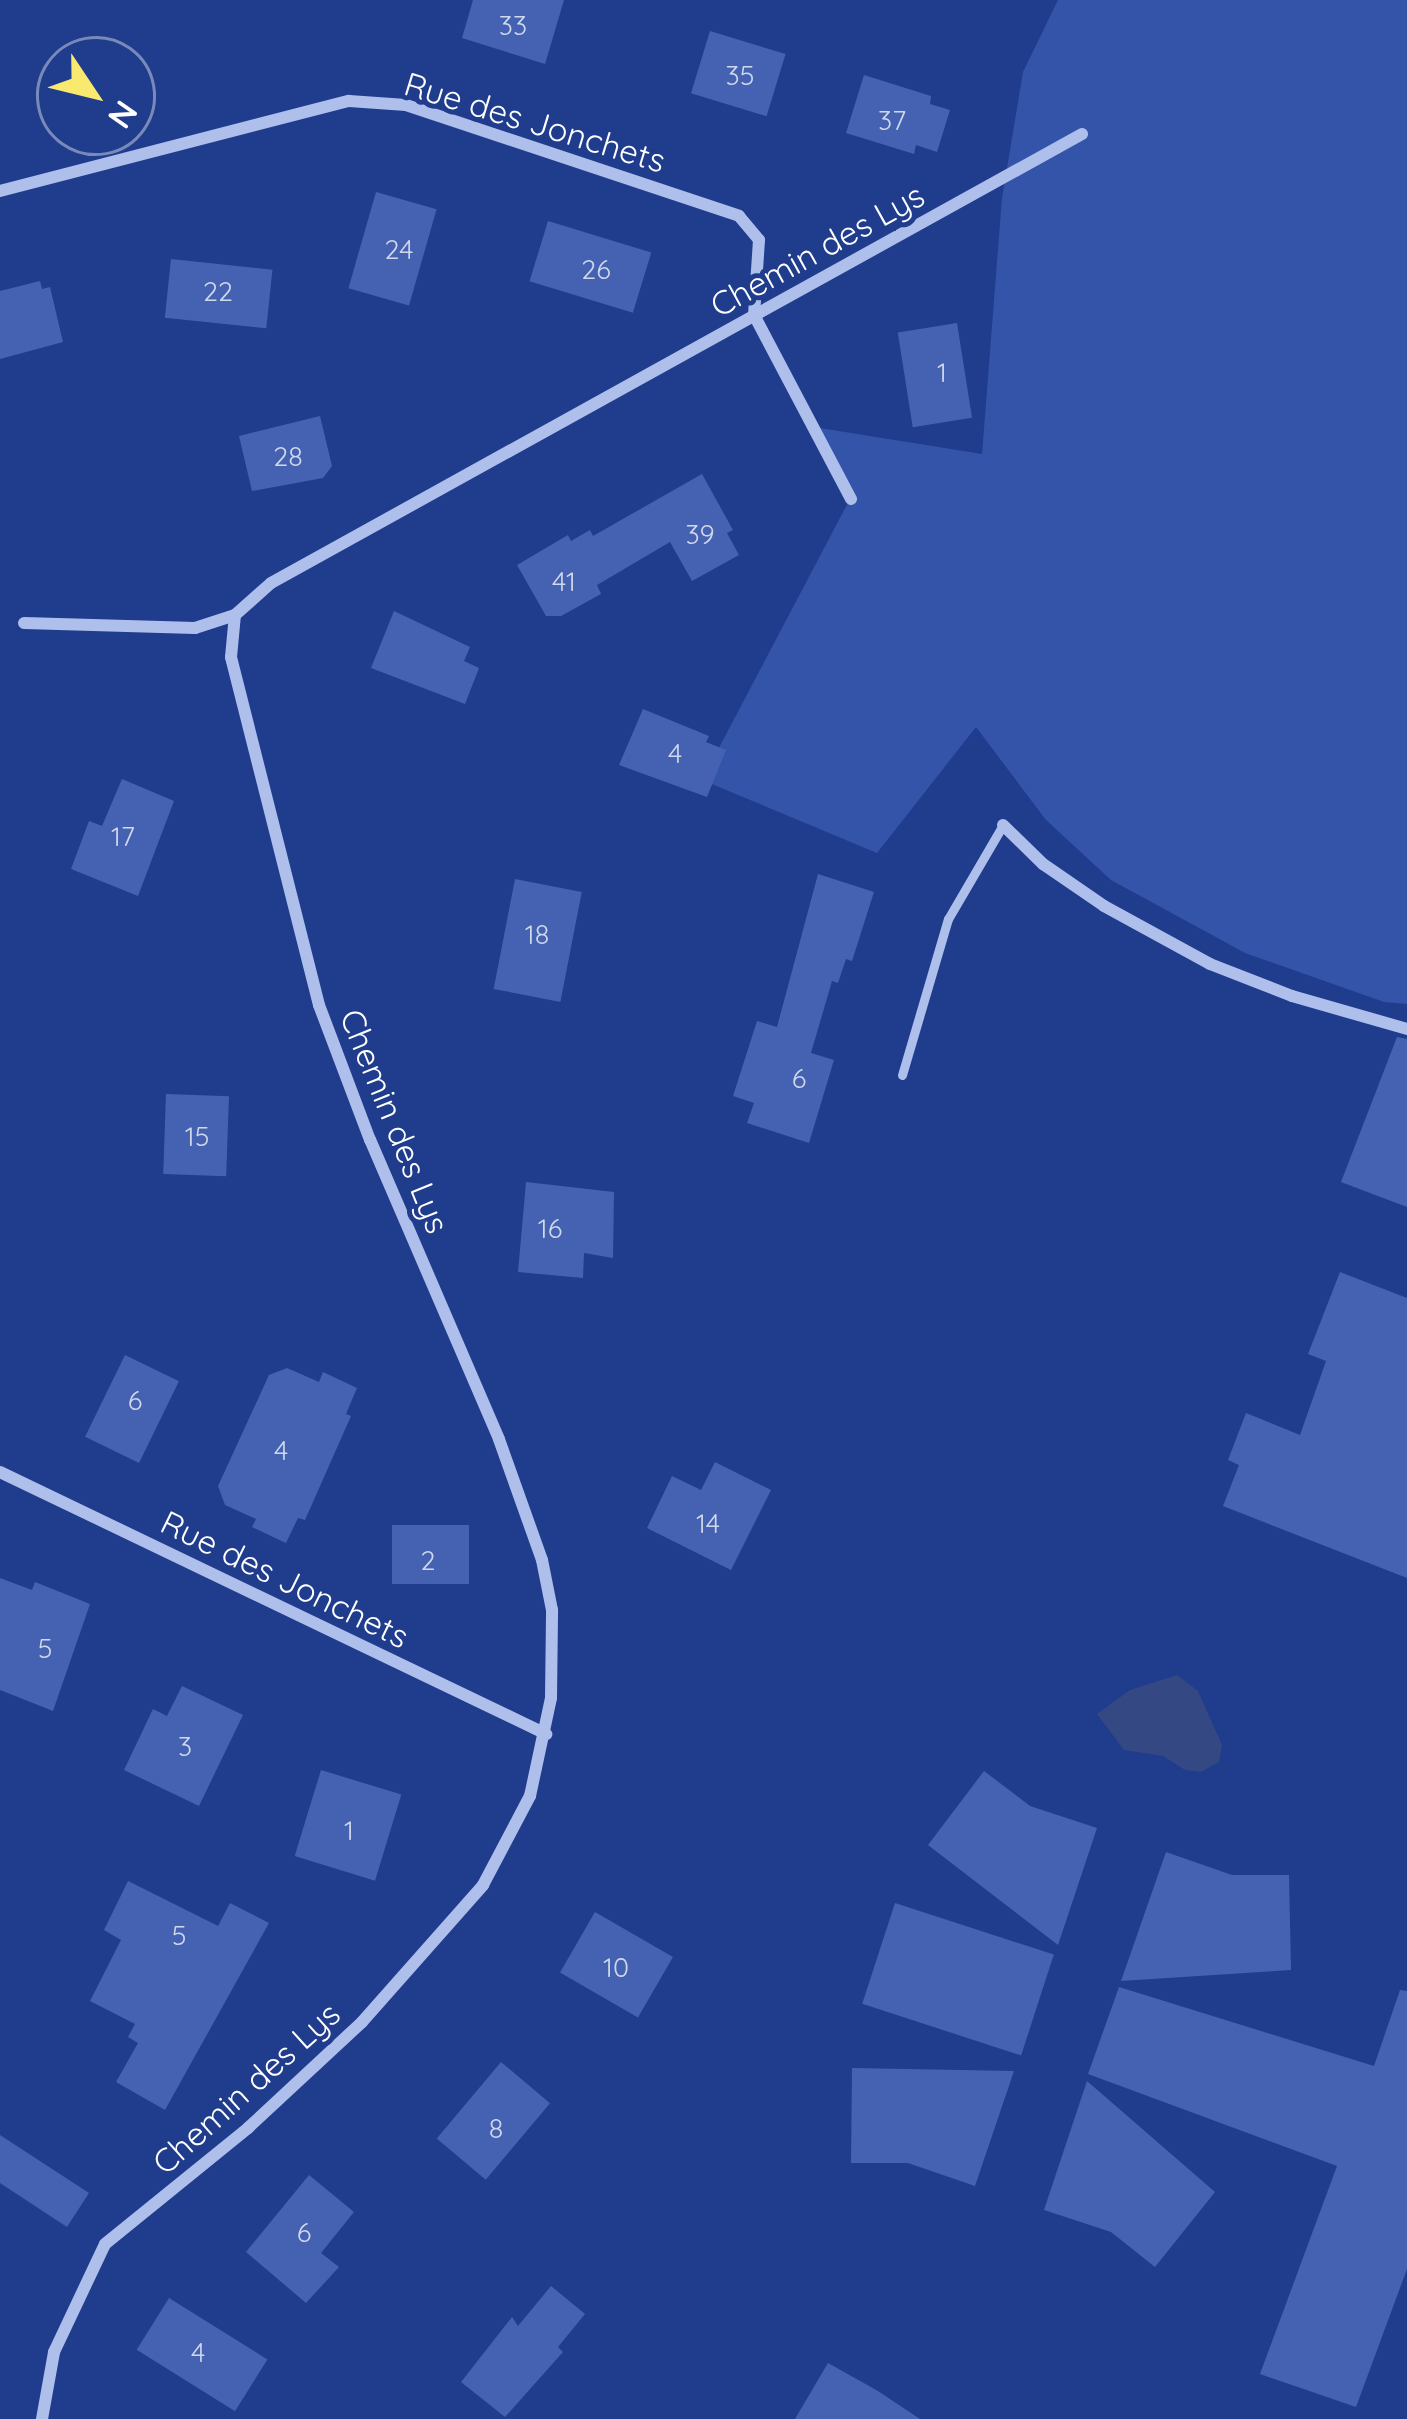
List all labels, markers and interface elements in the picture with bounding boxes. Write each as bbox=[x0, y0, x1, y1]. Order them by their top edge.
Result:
house number: 33 bbox=[499, 10, 527, 42]
north arrow bbox=[36, 36, 156, 156]
house number: 35 bbox=[726, 60, 754, 92]
street label: Rue des Jonchets bbox=[400, 63, 670, 181]
text: N bbox=[100, 94, 147, 137]
house number: 37 bbox=[878, 105, 906, 137]
street label: Chemin des Lys bbox=[703, 175, 931, 325]
house number: 24 bbox=[385, 234, 413, 266]
house number: 26 bbox=[581, 254, 611, 286]
house number: 22 bbox=[203, 276, 233, 308]
house number: 1 bbox=[937, 357, 947, 389]
house number: 28 bbox=[273, 441, 303, 473]
house number: 39 bbox=[685, 519, 715, 551]
house number: 41 bbox=[552, 566, 576, 598]
house number: 4 bbox=[668, 738, 682, 770]
house number: 17 bbox=[111, 821, 135, 853]
house number: 18 bbox=[525, 919, 549, 951]
street label: Chemin des Lys bbox=[332, 1003, 458, 1239]
house number: 6 bbox=[792, 1063, 806, 1095]
house number: 15 bbox=[185, 1121, 209, 1153]
house number: 16 bbox=[538, 1213, 562, 1245]
house number: 6 bbox=[128, 1385, 142, 1417]
house number: 4 bbox=[274, 1435, 288, 1467]
street label: Rue des Jonchets bbox=[155, 1502, 415, 1656]
house number: 14 bbox=[696, 1508, 720, 1540]
house number: 2 bbox=[421, 1545, 435, 1577]
house number: 5 bbox=[38, 1633, 52, 1665]
house number: 3 bbox=[178, 1731, 192, 1763]
house number: 1 bbox=[344, 1815, 354, 1847]
house number: 5 bbox=[172, 1920, 186, 1952]
house number: 10 bbox=[603, 1952, 629, 1984]
street label: Chemin des Lys bbox=[144, 1994, 348, 2182]
house number: 8 bbox=[489, 2113, 503, 2145]
house number: 6 bbox=[297, 2217, 311, 2249]
house number: 4 bbox=[191, 2337, 205, 2369]

